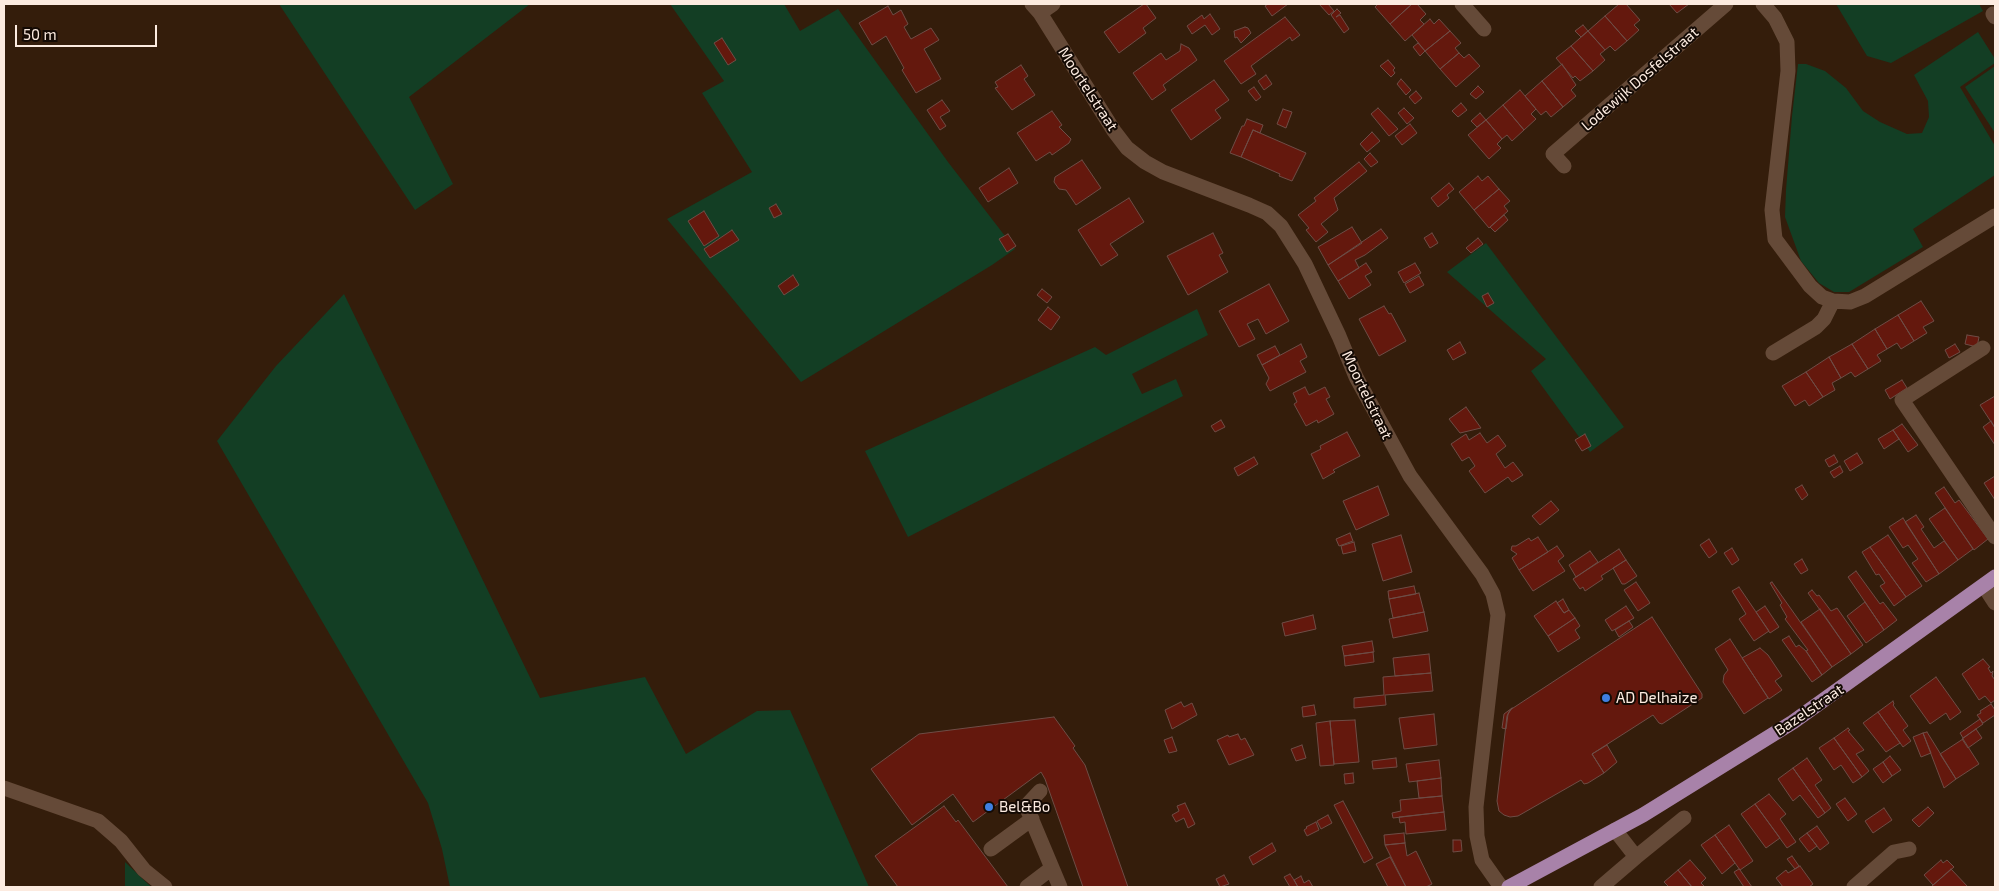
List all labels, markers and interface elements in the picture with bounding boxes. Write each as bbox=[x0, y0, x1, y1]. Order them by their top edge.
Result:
scale bar bbox=[18, 15, 160, 47]
street label: Lodewijk Dosfelstraat bbox=[1578, 23, 1702, 135]
text: 50 m bbox=[23, 25, 57, 43]
street label: Moortelstraat bbox=[1054, 44, 1122, 134]
street label: Moortelstraat bbox=[1338, 348, 1396, 442]
street label: Bazelstraat bbox=[1771, 680, 1847, 740]
place label: AD Delhaize bbox=[1616, 689, 1697, 707]
marker: AD Delhaize bbox=[1600, 692, 1612, 704]
place label: Bel&Bo bbox=[999, 798, 1050, 816]
marker: Bel&Bo bbox=[983, 801, 995, 813]

